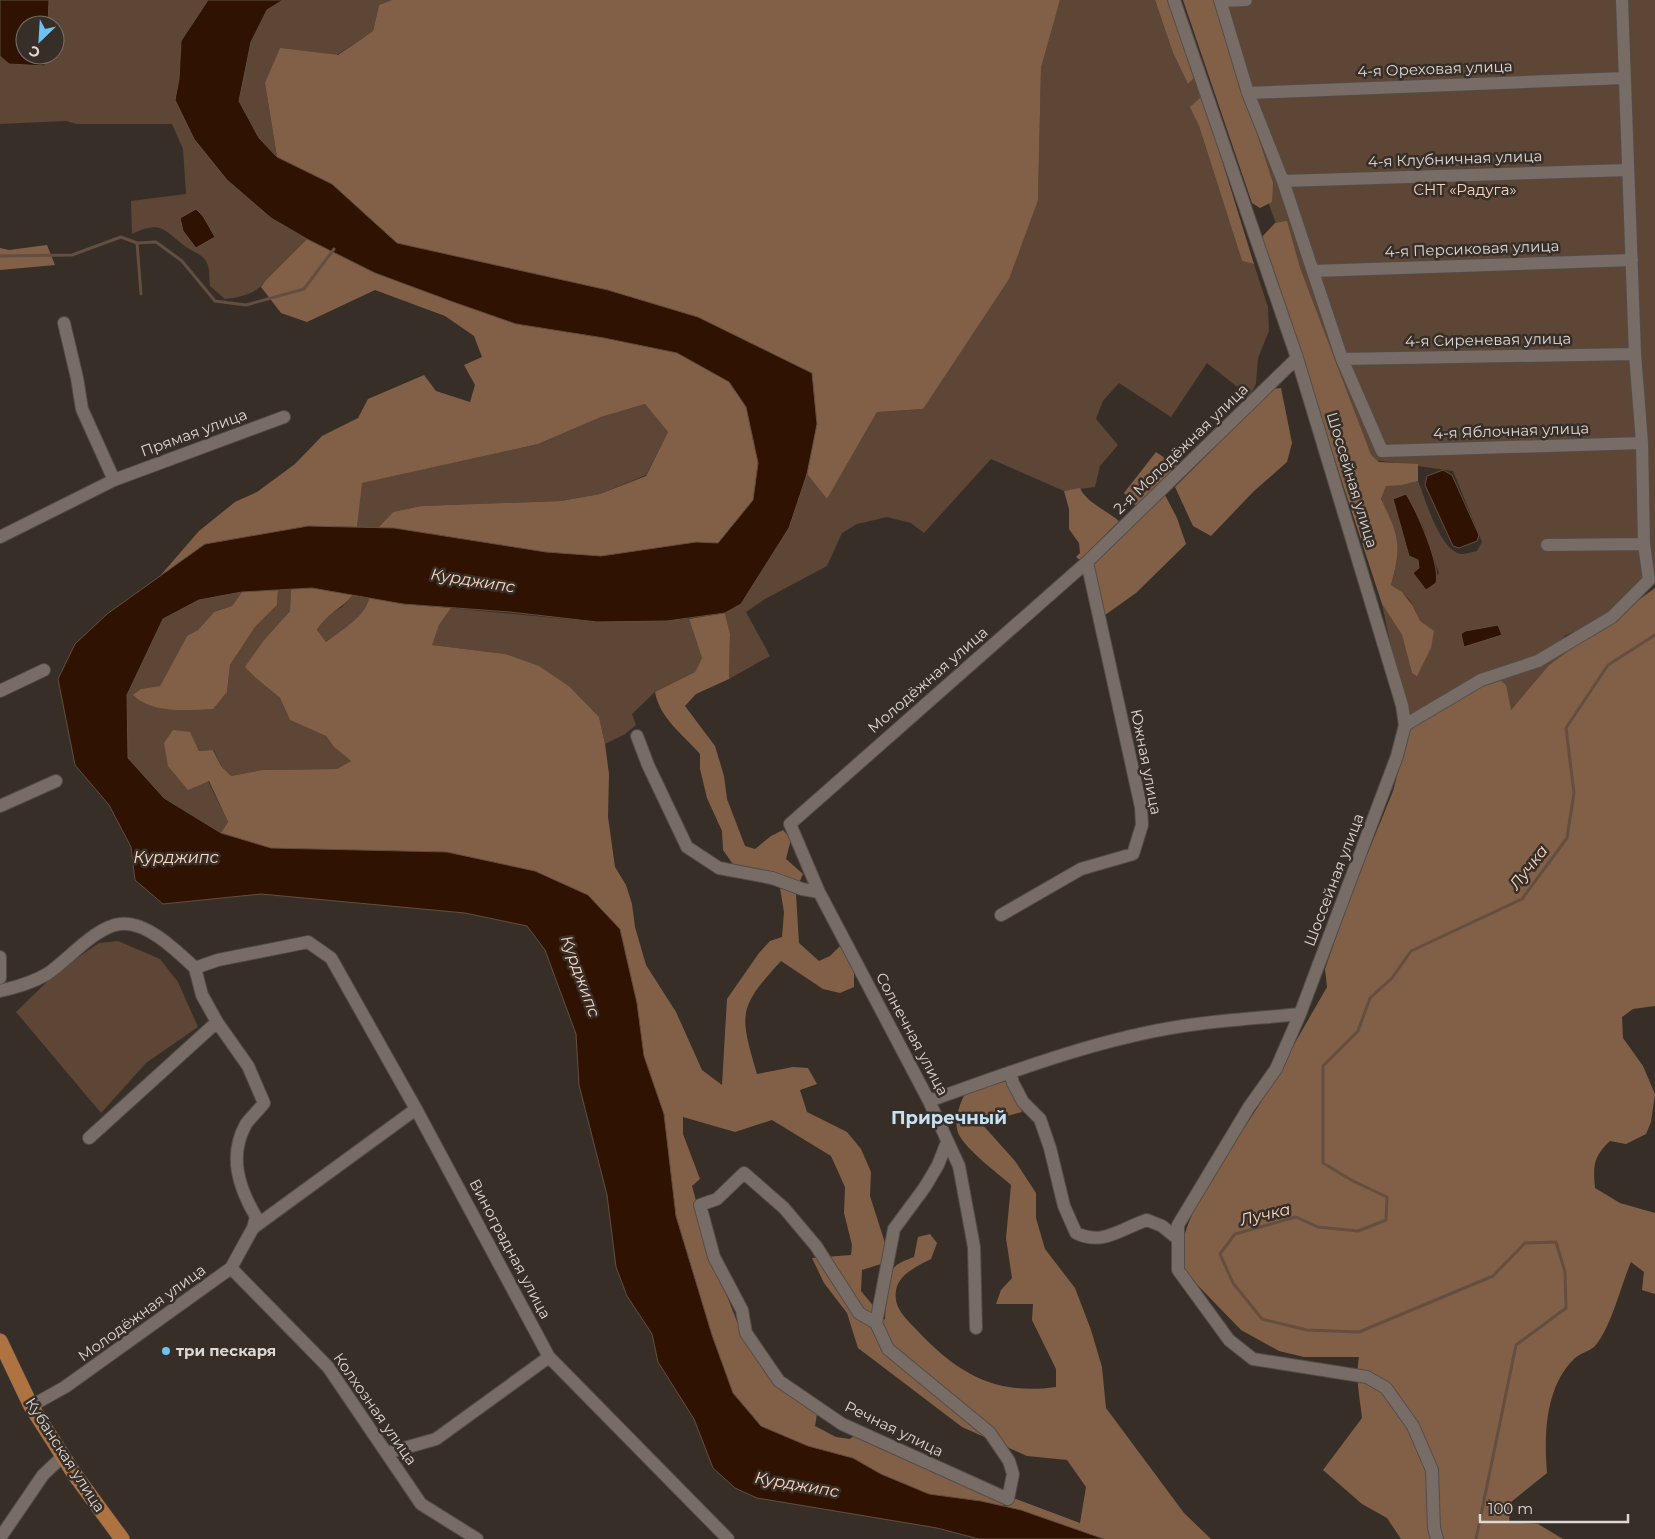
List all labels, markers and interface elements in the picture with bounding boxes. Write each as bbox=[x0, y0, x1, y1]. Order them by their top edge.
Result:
north arrow bbox=[15, 15, 65, 65]
text: С bbox=[26, 41, 43, 62]
street label: 4-я Ореховая улица bbox=[1357, 56, 1513, 81]
street label: 4-я Клубничная улица bbox=[1367, 146, 1543, 171]
park label: СНТ «Радуга» bbox=[1413, 180, 1517, 199]
street label: 4-я Персиковая улица bbox=[1384, 236, 1560, 261]
street label: 4-я Сиреневая улица bbox=[1405, 329, 1571, 350]
street label: 2-я Молодёжная улица bbox=[1109, 379, 1252, 518]
street label: Прямая улица bbox=[138, 404, 250, 461]
street label: Шоссейная улица bbox=[1323, 410, 1382, 550]
street label: 4-я Яблочная улица bbox=[1433, 418, 1589, 443]
water label: Курджипс bbox=[429, 564, 517, 597]
street label: Молодёжная улица bbox=[864, 622, 992, 737]
street label: Южная улица bbox=[1127, 707, 1166, 816]
street label: Шоссейная улица bbox=[1299, 811, 1368, 949]
water label: Лучка bbox=[1505, 841, 1552, 894]
water label: Курджипс bbox=[133, 848, 219, 867]
water label: Курджипс bbox=[557, 933, 604, 1020]
street label: Солнечная улица bbox=[872, 969, 953, 1098]
district label: Приречный bbox=[891, 1107, 1007, 1129]
street label: Виноградная улица bbox=[465, 1176, 555, 1322]
water label: Лучка bbox=[1237, 1199, 1292, 1230]
street label: Молодёжная улица bbox=[74, 1260, 209, 1365]
place label: три пескаря bbox=[176, 1341, 276, 1360]
marker: три пескаря bbox=[160, 1345, 172, 1357]
street label: Колхозная улица bbox=[329, 1349, 421, 1469]
street label: Кубанская улица bbox=[21, 1394, 110, 1516]
street label: Речная улица bbox=[842, 1396, 947, 1461]
water label: Курджипс bbox=[753, 1468, 841, 1501]
scale bar bbox=[1480, 1492, 1628, 1524]
text: 100 m bbox=[1488, 1499, 1533, 1518]

